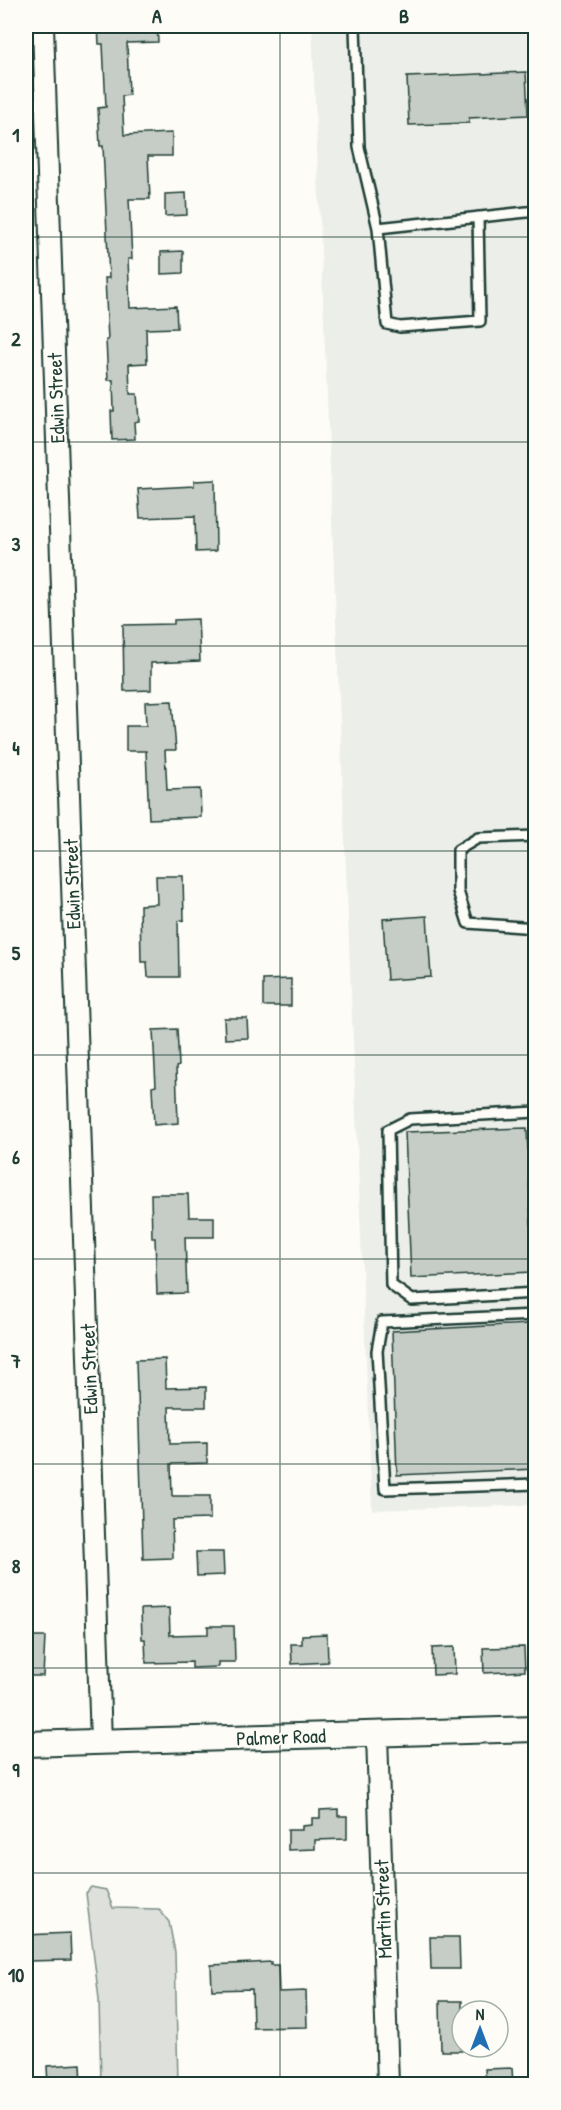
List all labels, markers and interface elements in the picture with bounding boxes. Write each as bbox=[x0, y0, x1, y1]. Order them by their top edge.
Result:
text: A bbox=[152, 2, 162, 29]
text: B bbox=[399, 2, 409, 29]
text: 1 bbox=[12, 121, 20, 148]
text: 2 bbox=[11, 325, 21, 352]
street label: Edwin Street bbox=[40, 351, 71, 444]
text: 3 bbox=[12, 530, 21, 557]
text: 4 bbox=[12, 734, 20, 761]
street label: Edwin Street bbox=[56, 837, 87, 930]
text: 5 bbox=[12, 939, 21, 966]
text: 6 bbox=[12, 1143, 20, 1170]
street label: Edwin Street bbox=[73, 1322, 104, 1415]
text: 7 bbox=[10, 1347, 21, 1374]
text: 8 bbox=[12, 1552, 21, 1579]
street label: Palmer Road bbox=[236, 1721, 326, 1752]
text: 9 bbox=[12, 1756, 20, 1783]
street label: Martin Street bbox=[367, 1858, 398, 1959]
text: 10 bbox=[8, 1961, 24, 1988]
north arrow bbox=[450, 1999, 510, 2059]
text: N bbox=[476, 2003, 485, 2025]

